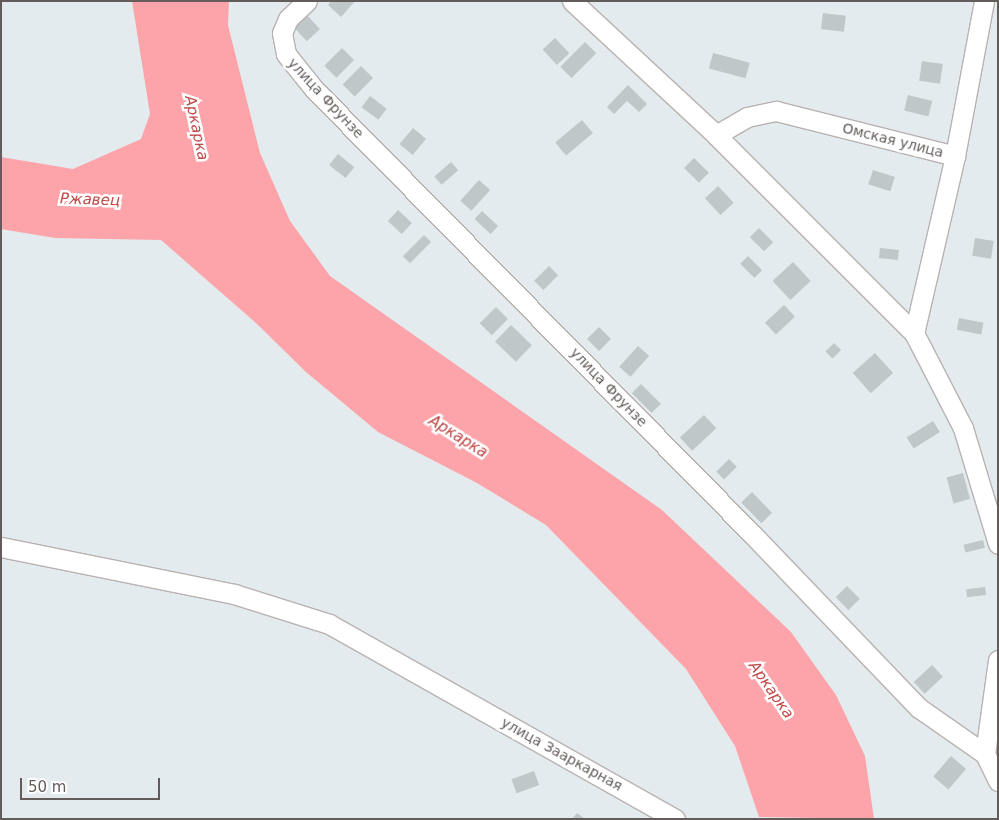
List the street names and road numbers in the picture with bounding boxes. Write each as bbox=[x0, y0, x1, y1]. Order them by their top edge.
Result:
street label: улица Фрунзе bbox=[285, 54, 367, 142]
street label: Омская улица bbox=[841, 119, 945, 161]
street label: улица Фрунзе bbox=[567, 344, 651, 430]
street label: улица Зааркарная bbox=[498, 714, 626, 794]

